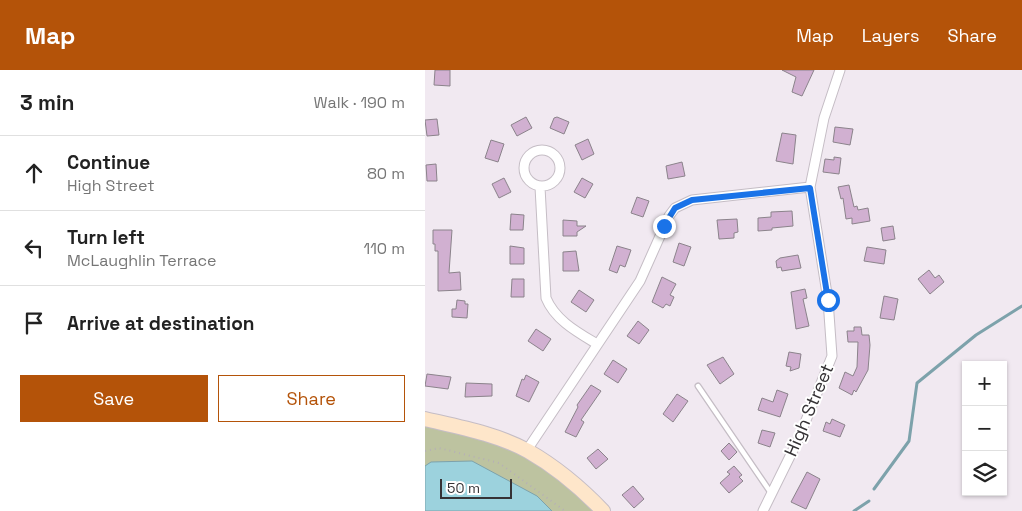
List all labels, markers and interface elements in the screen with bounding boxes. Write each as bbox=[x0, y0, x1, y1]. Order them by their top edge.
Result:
text: Map bbox=[25, 20, 75, 51]
text: Map bbox=[796, 24, 834, 47]
text: Layers bbox=[862, 24, 919, 47]
text: Share bbox=[947, 24, 997, 47]
text: 3 min bbox=[20, 89, 75, 116]
text: Walk · 190 m bbox=[314, 92, 405, 113]
text: Continue bbox=[67, 150, 150, 175]
icon: ahead bbox=[20, 159, 48, 187]
text: 80 m bbox=[367, 163, 405, 184]
text: High Street bbox=[67, 175, 155, 196]
route end bbox=[653, 215, 676, 238]
text: Turn left bbox=[67, 225, 145, 250]
icon: left bbox=[20, 234, 48, 262]
text: 110 m bbox=[363, 238, 405, 259]
text: McLaughlin Terrace bbox=[67, 250, 216, 271]
route start bbox=[817, 289, 840, 312]
icon: arrive bbox=[20, 309, 48, 337]
text: Arrive at destination bbox=[67, 311, 255, 336]
street label: High Street bbox=[779, 360, 838, 460]
map controls bbox=[962, 361, 1007, 496]
button: + bbox=[962, 361, 1007, 406]
button: Save bbox=[20, 375, 208, 422]
button: Share bbox=[218, 375, 405, 422]
button: − bbox=[962, 406, 1007, 451]
button: layers bbox=[962, 451, 1007, 496]
scale bar bbox=[440, 476, 513, 499]
text: 50 m bbox=[447, 479, 480, 497]

